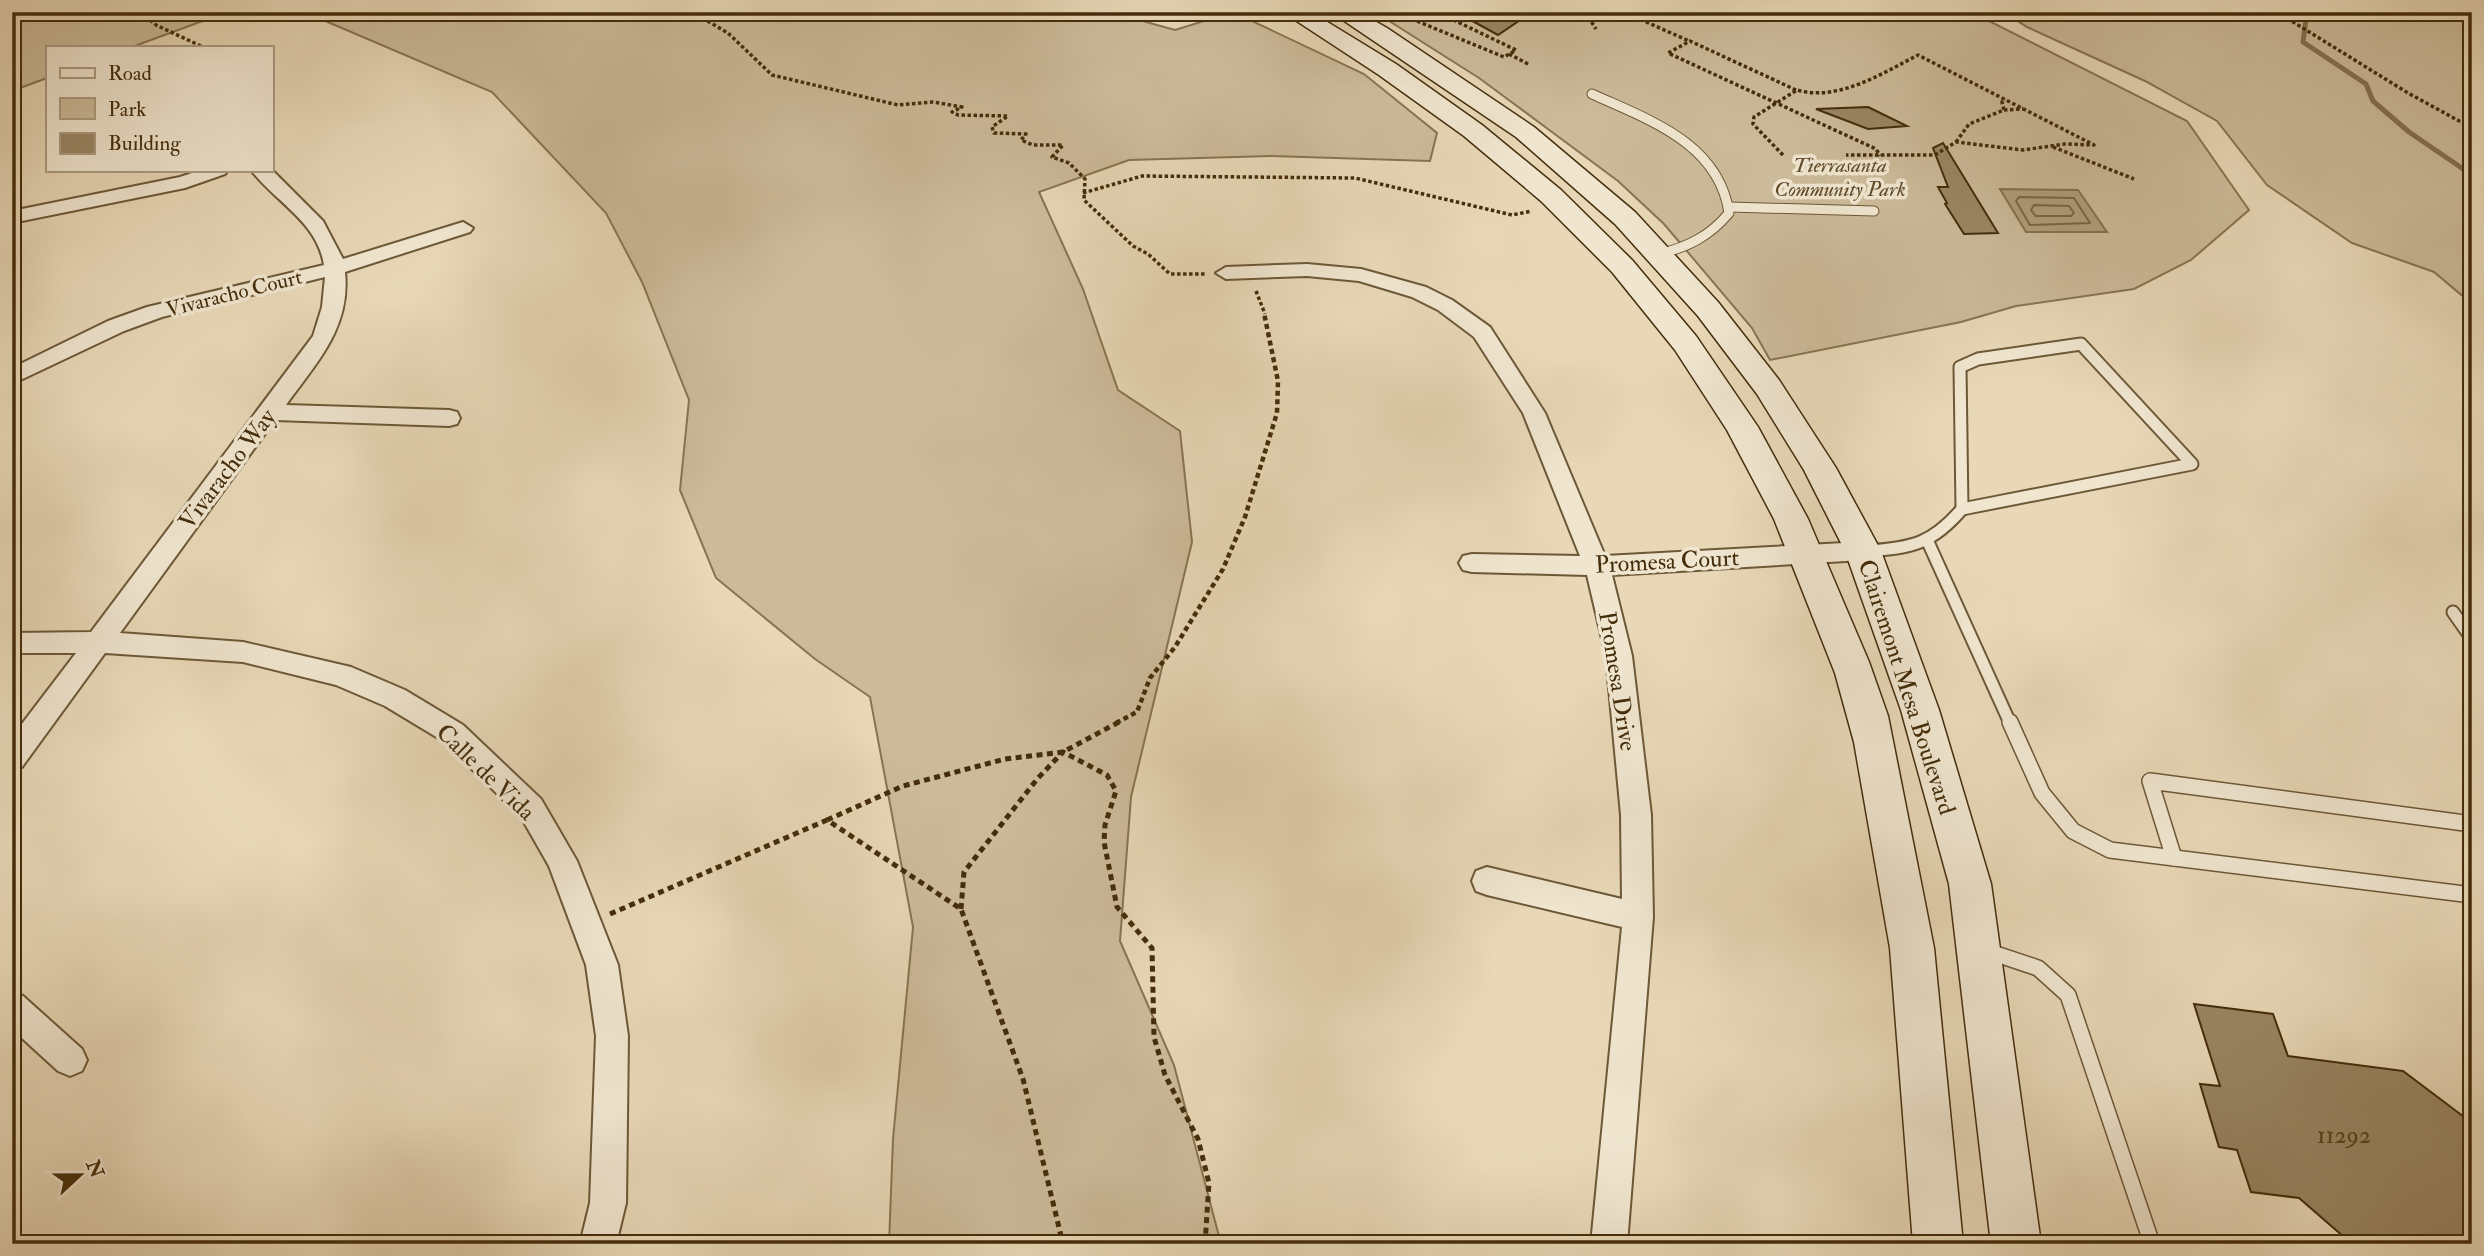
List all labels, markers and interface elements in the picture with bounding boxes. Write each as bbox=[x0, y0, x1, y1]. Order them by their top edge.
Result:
legend bbox=[46, 46, 273, 172]
text: Road bbox=[108, 60, 153, 87]
text: Park bbox=[108, 96, 146, 123]
text: Building bbox=[108, 130, 181, 157]
park label: Tierrasanta Community Park bbox=[1774, 152, 1906, 203]
street label: Vivaracho Court bbox=[163, 263, 305, 323]
street label: Vivaracho Way bbox=[172, 402, 283, 536]
street label: Promesa Court bbox=[1594, 542, 1740, 581]
street label: Clairemont Mesa Boulevard bbox=[1851, 556, 1963, 819]
street label: Promesa Drive bbox=[1591, 609, 1644, 753]
street label: Calle de Vida bbox=[429, 717, 543, 828]
house number: 11292 bbox=[2317, 1120, 2371, 1151]
north arrow bbox=[46, 1140, 116, 1210]
text: N bbox=[80, 1156, 110, 1182]

